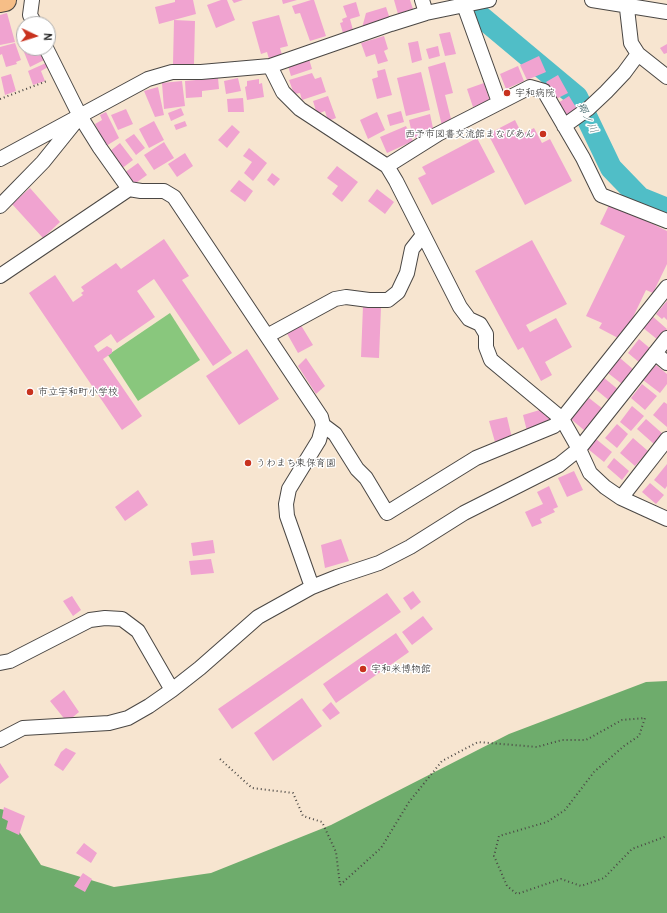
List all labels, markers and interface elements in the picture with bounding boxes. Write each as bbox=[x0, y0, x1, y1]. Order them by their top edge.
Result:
north arrow bbox=[16, 16, 56, 56]
text: N bbox=[41, 33, 54, 41]
place label: 宇和病院 bbox=[515, 87, 555, 99]
marker: 宇和病院 bbox=[502, 88, 512, 98]
water label: 郷ノ川 bbox=[574, 100, 600, 136]
place label: 西予市図書交流館まなびあん bbox=[405, 128, 535, 140]
marker: 西予市図書交流館まなびあん bbox=[538, 129, 548, 139]
place label: 市立宇和町小学校 bbox=[38, 386, 118, 398]
marker: 市立宇和町小学校 bbox=[25, 387, 35, 397]
place label: うわまち東保育園 bbox=[256, 457, 336, 469]
marker: うわまち東保育園 bbox=[243, 458, 253, 468]
place label: 宇和米博物館 bbox=[371, 663, 431, 675]
marker: 宇和米博物館 bbox=[358, 664, 368, 674]

